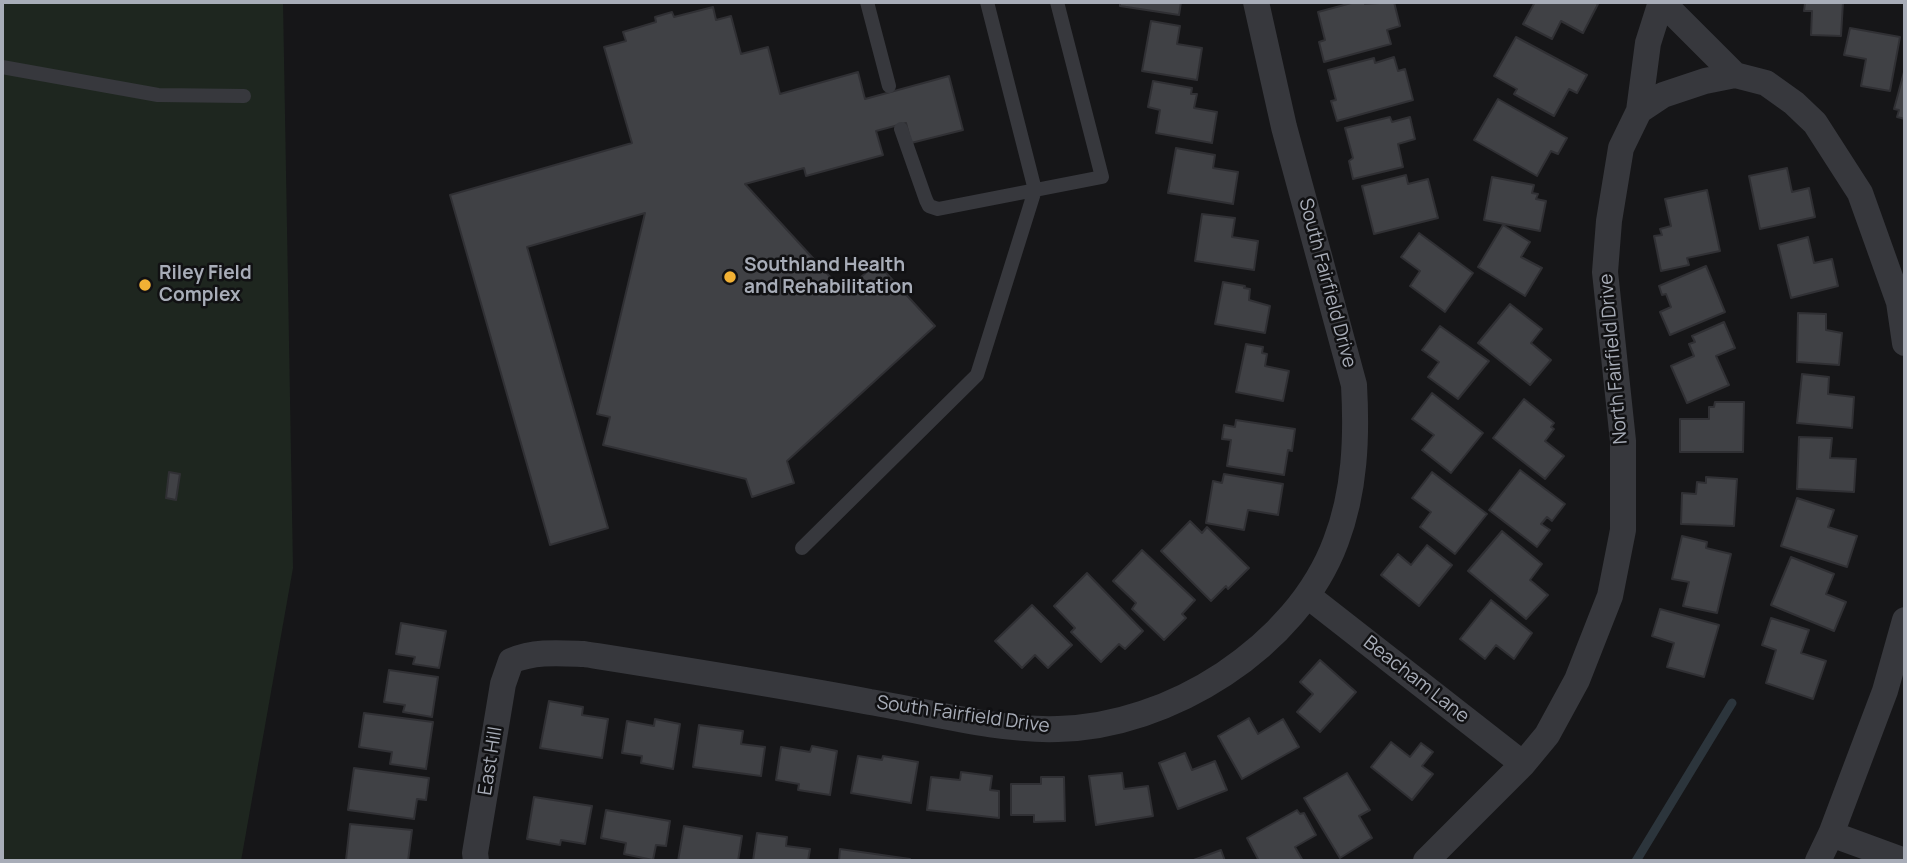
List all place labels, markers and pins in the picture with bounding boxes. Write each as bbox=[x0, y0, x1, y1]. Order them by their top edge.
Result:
place label: Southland Health and Rehabilitation bbox=[744, 255, 913, 299]
place label: Riley Field Complex bbox=[159, 263, 252, 307]
marker: Southland Health and Rehabilitation bbox=[722, 269, 738, 285]
marker: Riley Field Complex bbox=[137, 277, 153, 293]

